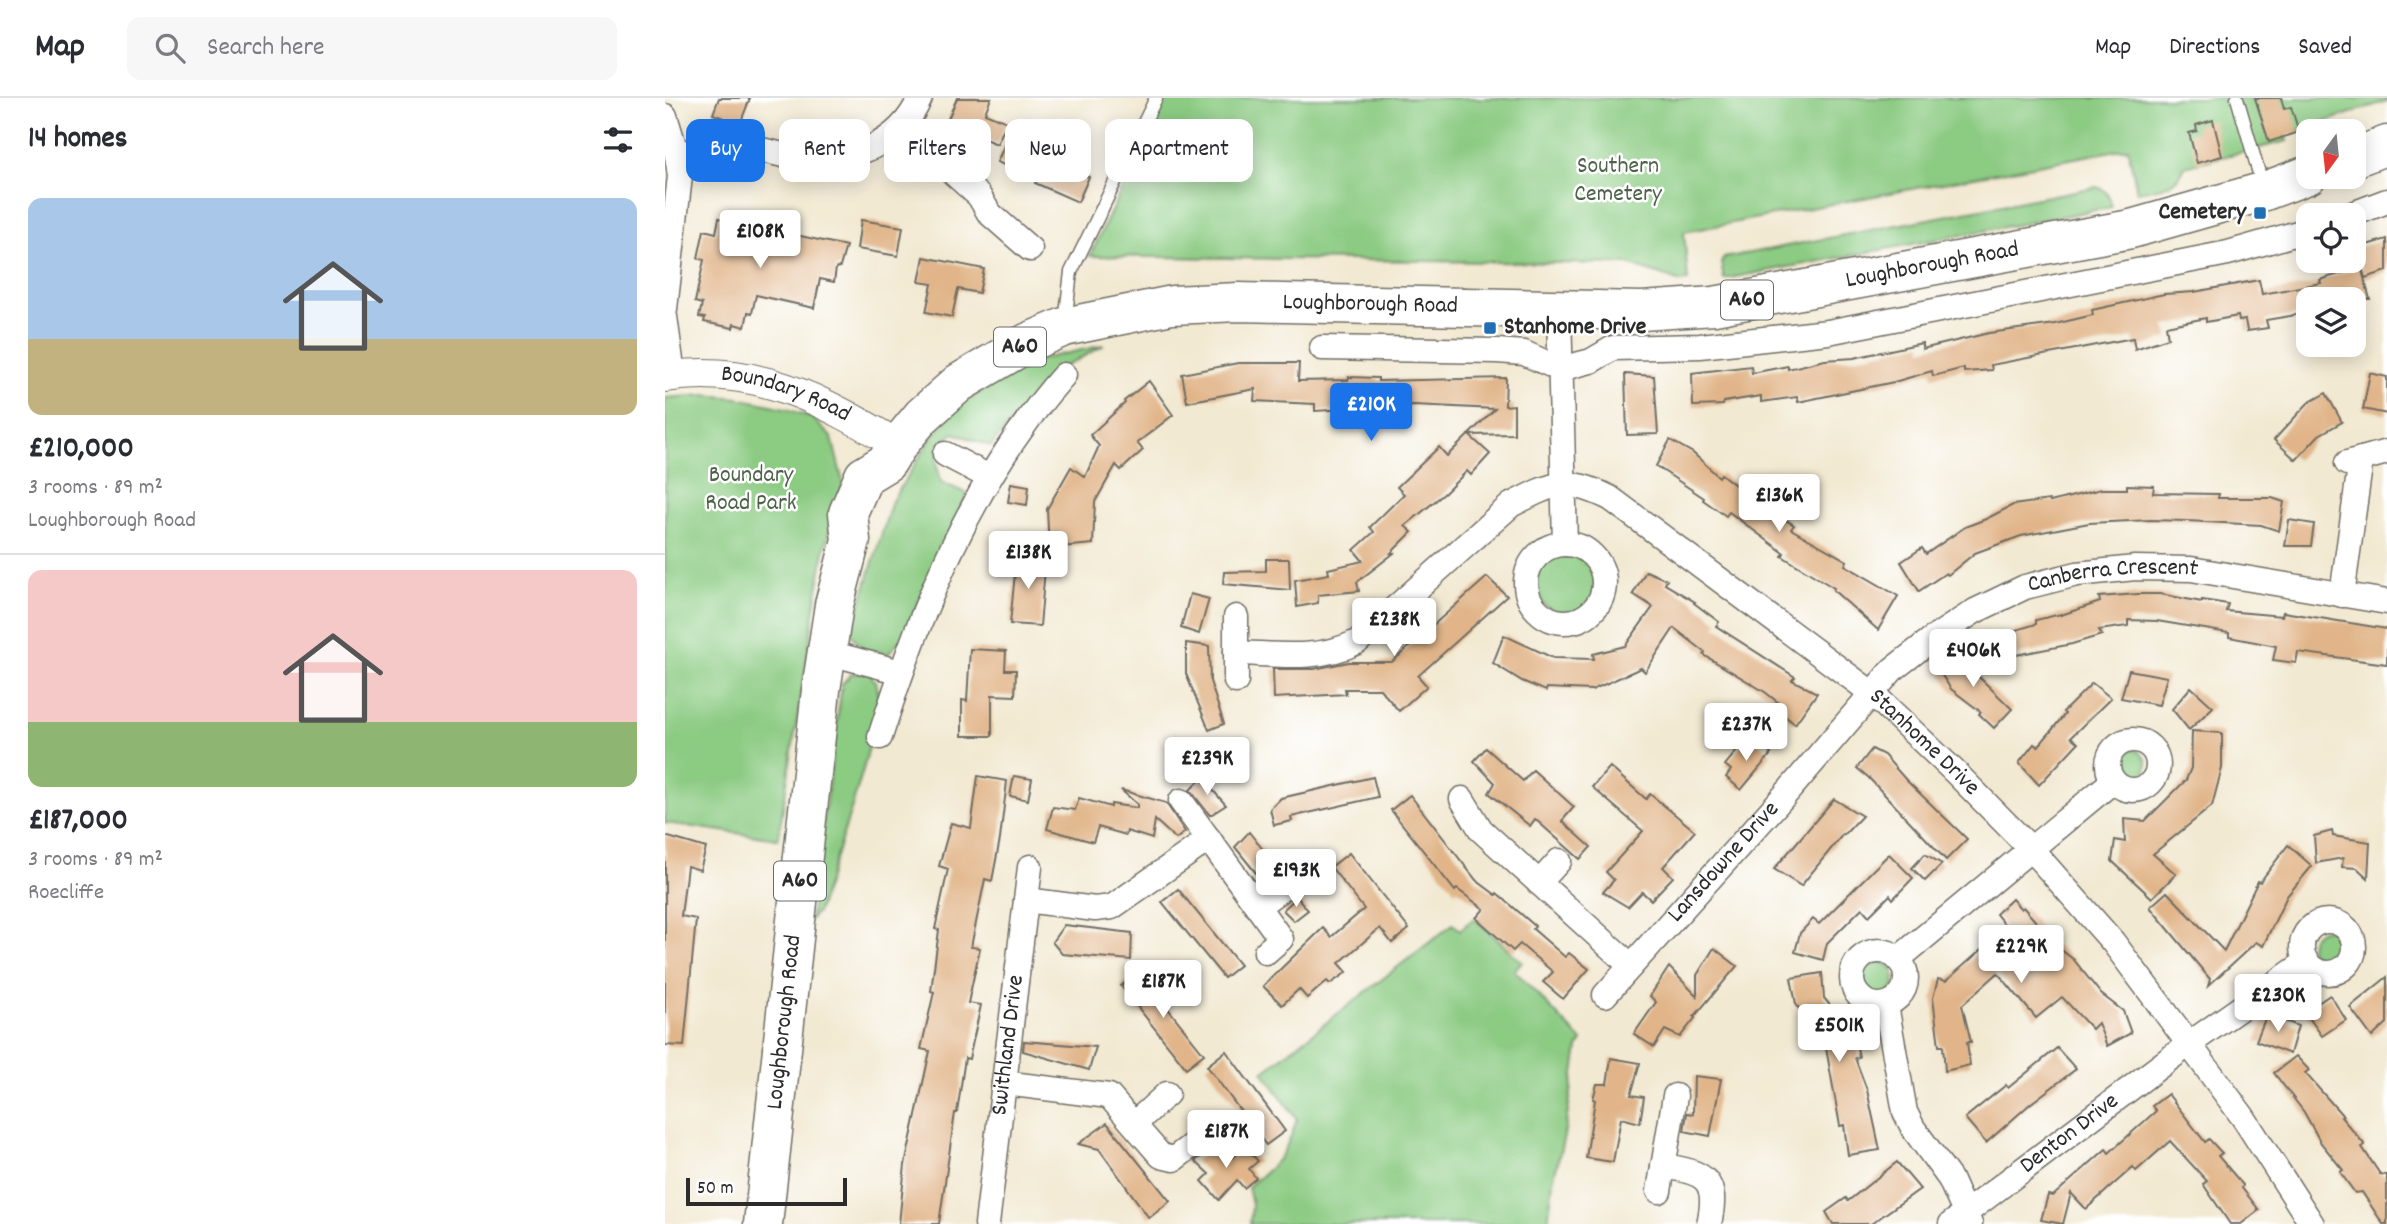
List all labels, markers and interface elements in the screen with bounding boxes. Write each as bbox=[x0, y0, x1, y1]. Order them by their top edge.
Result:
search box bbox=[127, 17, 617, 80]
text: Map bbox=[35, 25, 85, 72]
icon: search bbox=[151, 29, 189, 67]
text: Search here bbox=[207, 30, 325, 67]
text: Map bbox=[2095, 31, 2131, 65]
text: Directions bbox=[2169, 31, 2260, 65]
text: Saved bbox=[2298, 31, 2352, 65]
text: 14 homes bbox=[28, 119, 127, 162]
chip: Buy bbox=[686, 119, 765, 182]
chip: Rent bbox=[779, 119, 870, 182]
chip: Filters bbox=[884, 119, 991, 182]
chip: New bbox=[1005, 119, 1091, 182]
chip: Apartment bbox=[1105, 119, 1253, 182]
north arrow bbox=[2296, 119, 2366, 189]
map controls bbox=[2296, 119, 2366, 357]
icon: filters bbox=[599, 121, 637, 159]
park label: Southern Cemetery bbox=[1574, 150, 1663, 212]
place label: Cemetery bbox=[2158, 196, 2247, 230]
button: locate bbox=[2296, 203, 2366, 273]
marker: Cemetery bbox=[2252, 205, 2268, 221]
pin: £108K bbox=[711, 211, 809, 270]
text: £108K bbox=[736, 216, 784, 249]
street label: Loughborough Road bbox=[1843, 233, 2022, 298]
icon: home bbox=[270, 243, 396, 369]
road number: A60 bbox=[1721, 280, 1773, 320]
street label: Loughborough Road bbox=[1282, 286, 1458, 324]
button: layers bbox=[2296, 287, 2366, 357]
place label: Stanhome Drive bbox=[1504, 311, 1647, 345]
marker: Stanhome Drive bbox=[1482, 320, 1498, 336]
road number: A60 bbox=[994, 328, 1046, 366]
street label: Boundary Road bbox=[720, 358, 857, 432]
pin: £210K bbox=[1322, 384, 1420, 443]
text: £210K bbox=[1346, 389, 1396, 422]
text: £210,000 bbox=[28, 429, 134, 472]
park label: Boundary Road Park bbox=[705, 459, 797, 521]
text: 3 rooms · 89 m² bbox=[28, 472, 163, 505]
pin: £136K bbox=[1730, 474, 1828, 534]
text: £136K bbox=[1755, 480, 1803, 513]
text: Loughborough Road bbox=[28, 505, 196, 538]
pin: £138K bbox=[979, 532, 1077, 591]
text: £138K bbox=[1005, 537, 1051, 570]
street label: Canberra Crescent bbox=[2024, 551, 2201, 603]
pin: £238K bbox=[1345, 598, 1443, 658]
text: £238K bbox=[1368, 604, 1420, 637]
icon: home bbox=[270, 615, 396, 741]
pin: £406K bbox=[1924, 630, 2022, 689]
text: £406K bbox=[1945, 635, 2001, 668]
street label: Stanhome Drive bbox=[1861, 681, 1987, 804]
pin: £237K bbox=[1697, 704, 1795, 763]
text: £237K bbox=[1720, 709, 1772, 742]
pin: £239K bbox=[1158, 738, 1256, 797]
text: £239K bbox=[1181, 743, 1233, 776]
street label: Lansdowne Drive bbox=[1660, 794, 1788, 931]
text: £187,000 bbox=[28, 801, 128, 844]
text: 3 rooms · 89 m² bbox=[28, 844, 163, 877]
pin: £193K bbox=[1247, 850, 1345, 909]
text: £193K bbox=[1272, 855, 1320, 888]
road number: A60 bbox=[774, 862, 826, 901]
text: Roecliffe bbox=[28, 877, 104, 910]
pin: £229K bbox=[1972, 926, 2070, 985]
text: £229K bbox=[1995, 931, 2047, 964]
street label: Loughborough Road bbox=[759, 933, 811, 1111]
pin: £187K bbox=[1114, 960, 1212, 1020]
text: £187K bbox=[1140, 966, 1186, 999]
street label: Swithland Drive bbox=[983, 973, 1034, 1118]
pin: £230K bbox=[2229, 974, 2327, 1034]
text: £230K bbox=[2251, 980, 2305, 1013]
pin: £501K bbox=[1790, 1004, 1888, 1064]
text: £501K bbox=[1814, 1010, 1864, 1043]
street label: Denton Drive bbox=[2013, 1085, 2127, 1183]
pin: £187K bbox=[1177, 1110, 1275, 1170]
text: £187K bbox=[1203, 1116, 1249, 1149]
scale bar bbox=[686, 1175, 847, 1207]
text: 50 m bbox=[697, 1176, 734, 1203]

